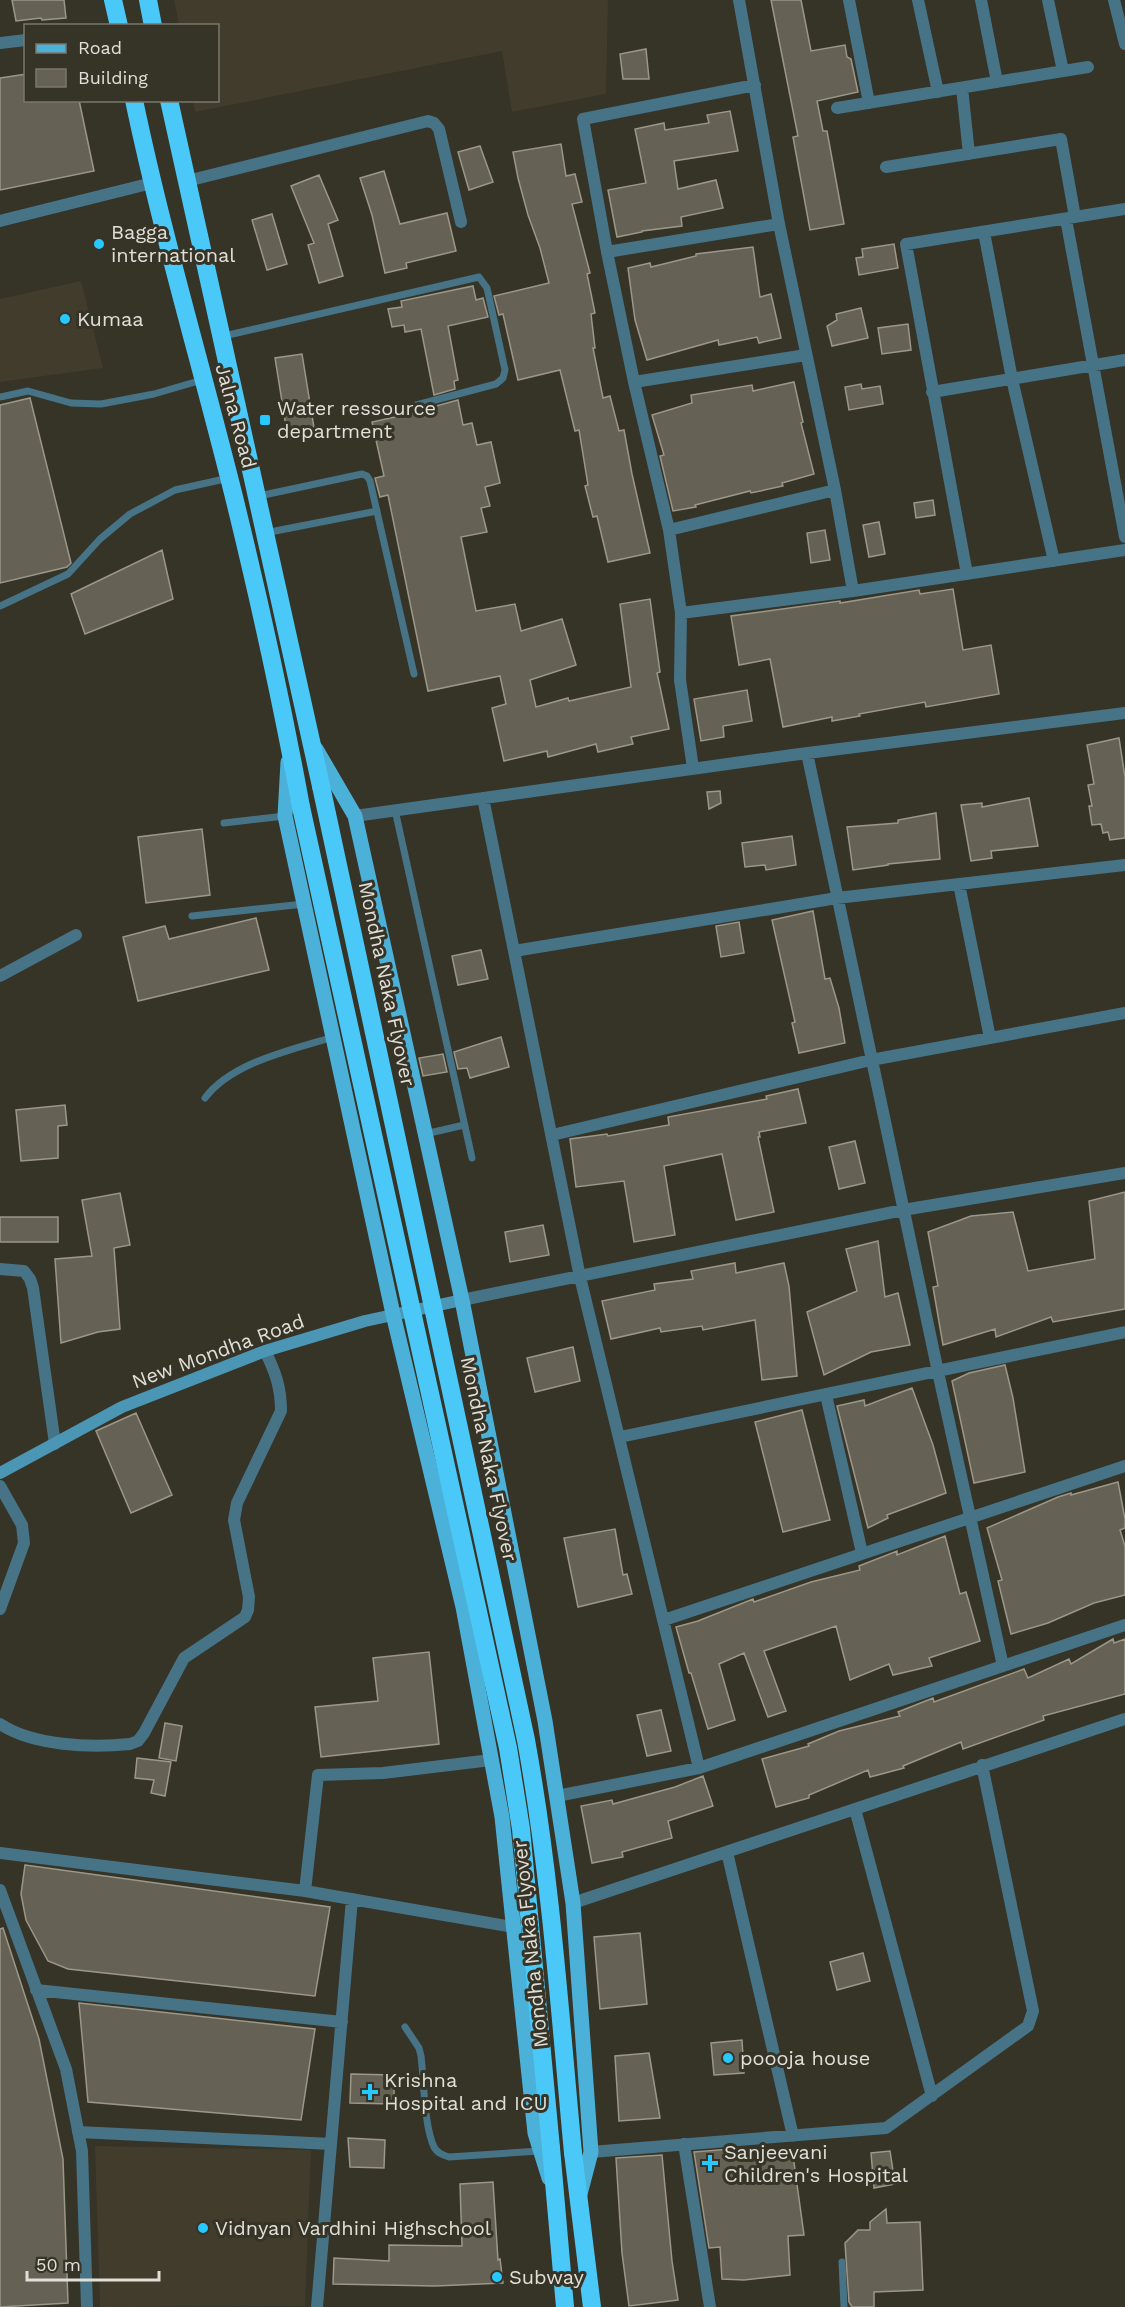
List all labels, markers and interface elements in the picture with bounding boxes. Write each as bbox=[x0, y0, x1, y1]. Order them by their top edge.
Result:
legend bbox=[24, 24, 219, 102]
text: Road bbox=[78, 37, 122, 58]
text: Building bbox=[78, 67, 148, 88]
place label: Bagga international bbox=[111, 220, 235, 267]
marker: Bagga international bbox=[92, 237, 106, 251]
place label: Kumaa bbox=[77, 307, 144, 331]
marker: Kumaa bbox=[58, 312, 72, 326]
street label: Jalna Road bbox=[211, 361, 261, 471]
place label: Water ressource department bbox=[277, 396, 436, 443]
marker: Water ressource department bbox=[258, 413, 272, 427]
street label: Mondha Naka Flyover bbox=[354, 879, 420, 1089]
street label: New Mondha Road bbox=[129, 1309, 307, 1393]
street label: Mondha Naka Flyover bbox=[456, 1354, 522, 1564]
street label: Mondha Naka Flyover bbox=[507, 1839, 553, 2049]
place label: poooja house bbox=[740, 2046, 870, 2070]
marker: poooja house bbox=[721, 2051, 735, 2065]
place label: Krishna Hospital and ICU bbox=[384, 2068, 548, 2115]
marker: Krishna Hospital and ICU bbox=[361, 2083, 379, 2101]
place label: Sanjeevani Children's Hospital bbox=[724, 2140, 908, 2187]
marker: Sanjeevani Children's Hospital bbox=[701, 2154, 719, 2172]
place label: Vidnyan Vardhini Highschool bbox=[215, 2216, 491, 2240]
marker: Vidnyan Vardhini Highschool bbox=[196, 2221, 210, 2235]
scale bar bbox=[27, 2244, 159, 2282]
text: 50 m bbox=[36, 2254, 81, 2275]
place label: Subway bbox=[509, 2265, 585, 2289]
marker: Subway bbox=[490, 2270, 504, 2284]

